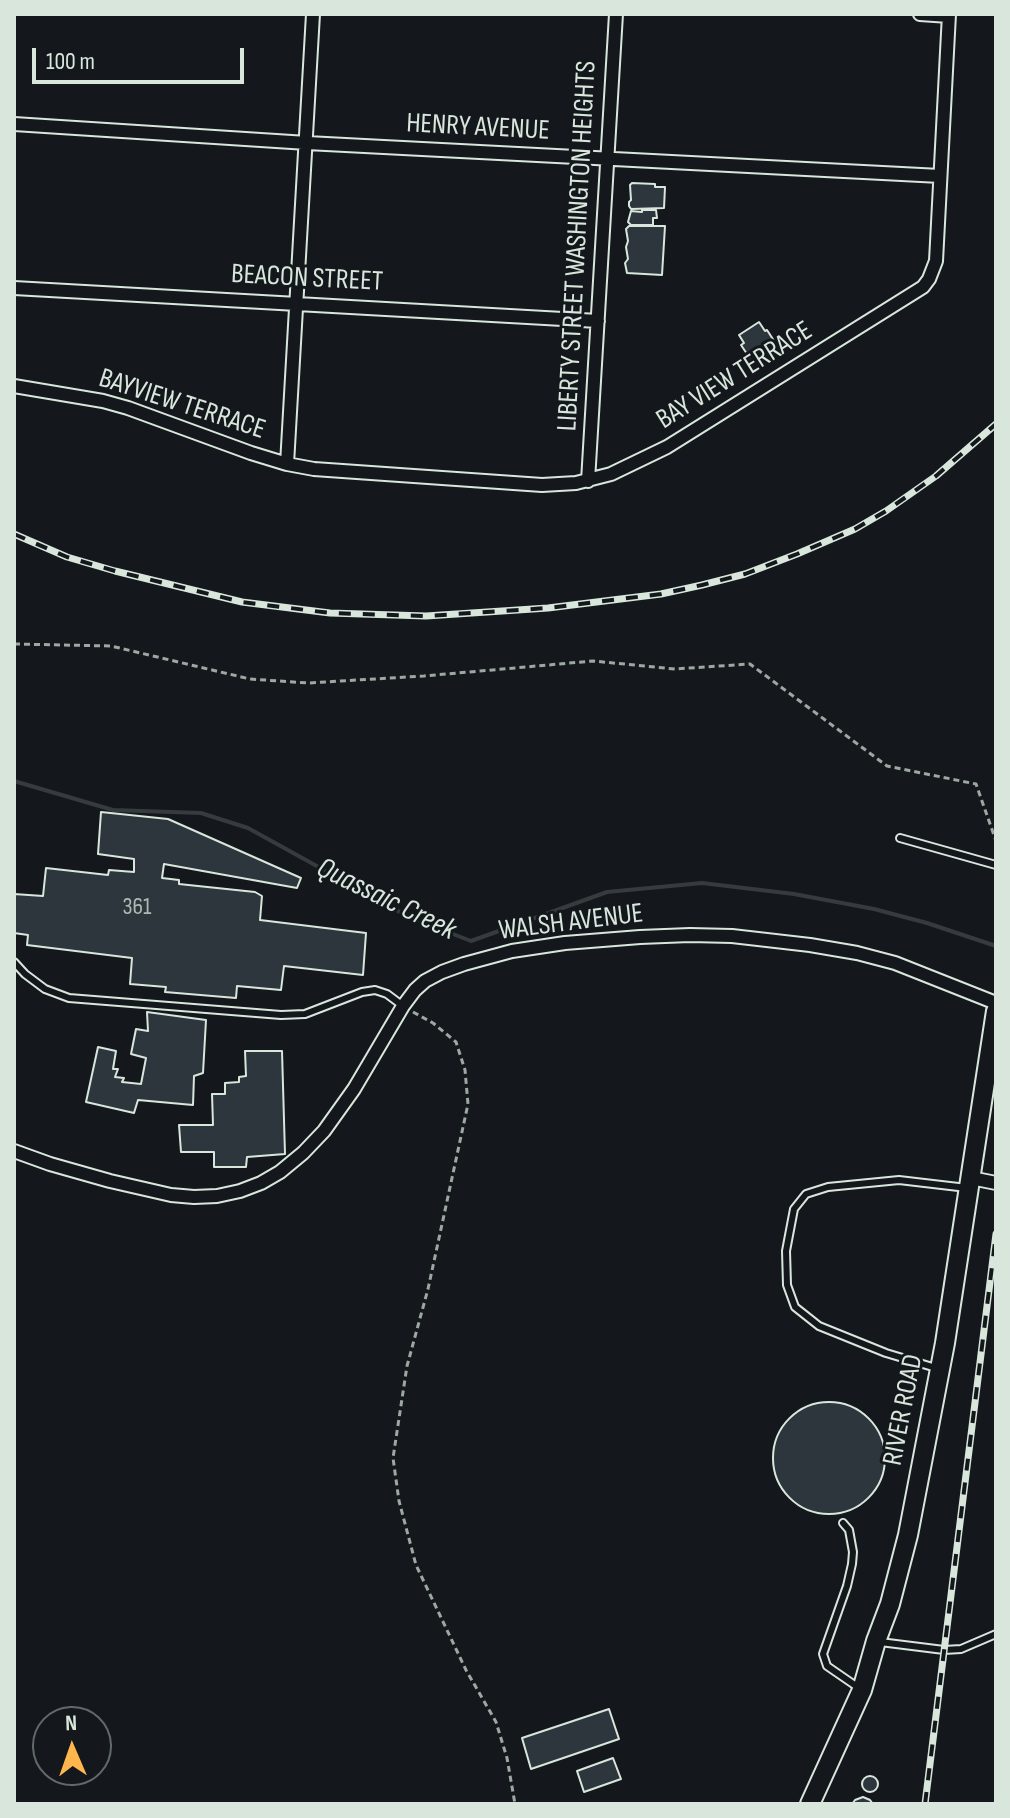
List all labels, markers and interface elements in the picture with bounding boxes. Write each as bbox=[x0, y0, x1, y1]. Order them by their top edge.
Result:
scale bar bbox=[36, 32, 248, 82]
text: 100 m bbox=[46, 47, 95, 76]
street label: LIBERTY STREET WASHINGTON HEIGHTS bbox=[552, 60, 604, 432]
street label: HENRY AVENUE bbox=[405, 107, 551, 149]
street label: BEACON STREET bbox=[230, 258, 384, 300]
street label: BAY VIEW TERRACE bbox=[651, 315, 819, 437]
street label: BAYVIEW TERRACE bbox=[95, 362, 269, 448]
water label: Quassaic Creek bbox=[310, 851, 462, 949]
house number: 361 bbox=[123, 894, 151, 922]
street label: WALSH AVENUE bbox=[497, 897, 645, 949]
street label: RIVER ROAD bbox=[877, 1352, 931, 1468]
north arrow bbox=[32, 1706, 112, 1786]
text: N bbox=[65, 1710, 78, 1737]

